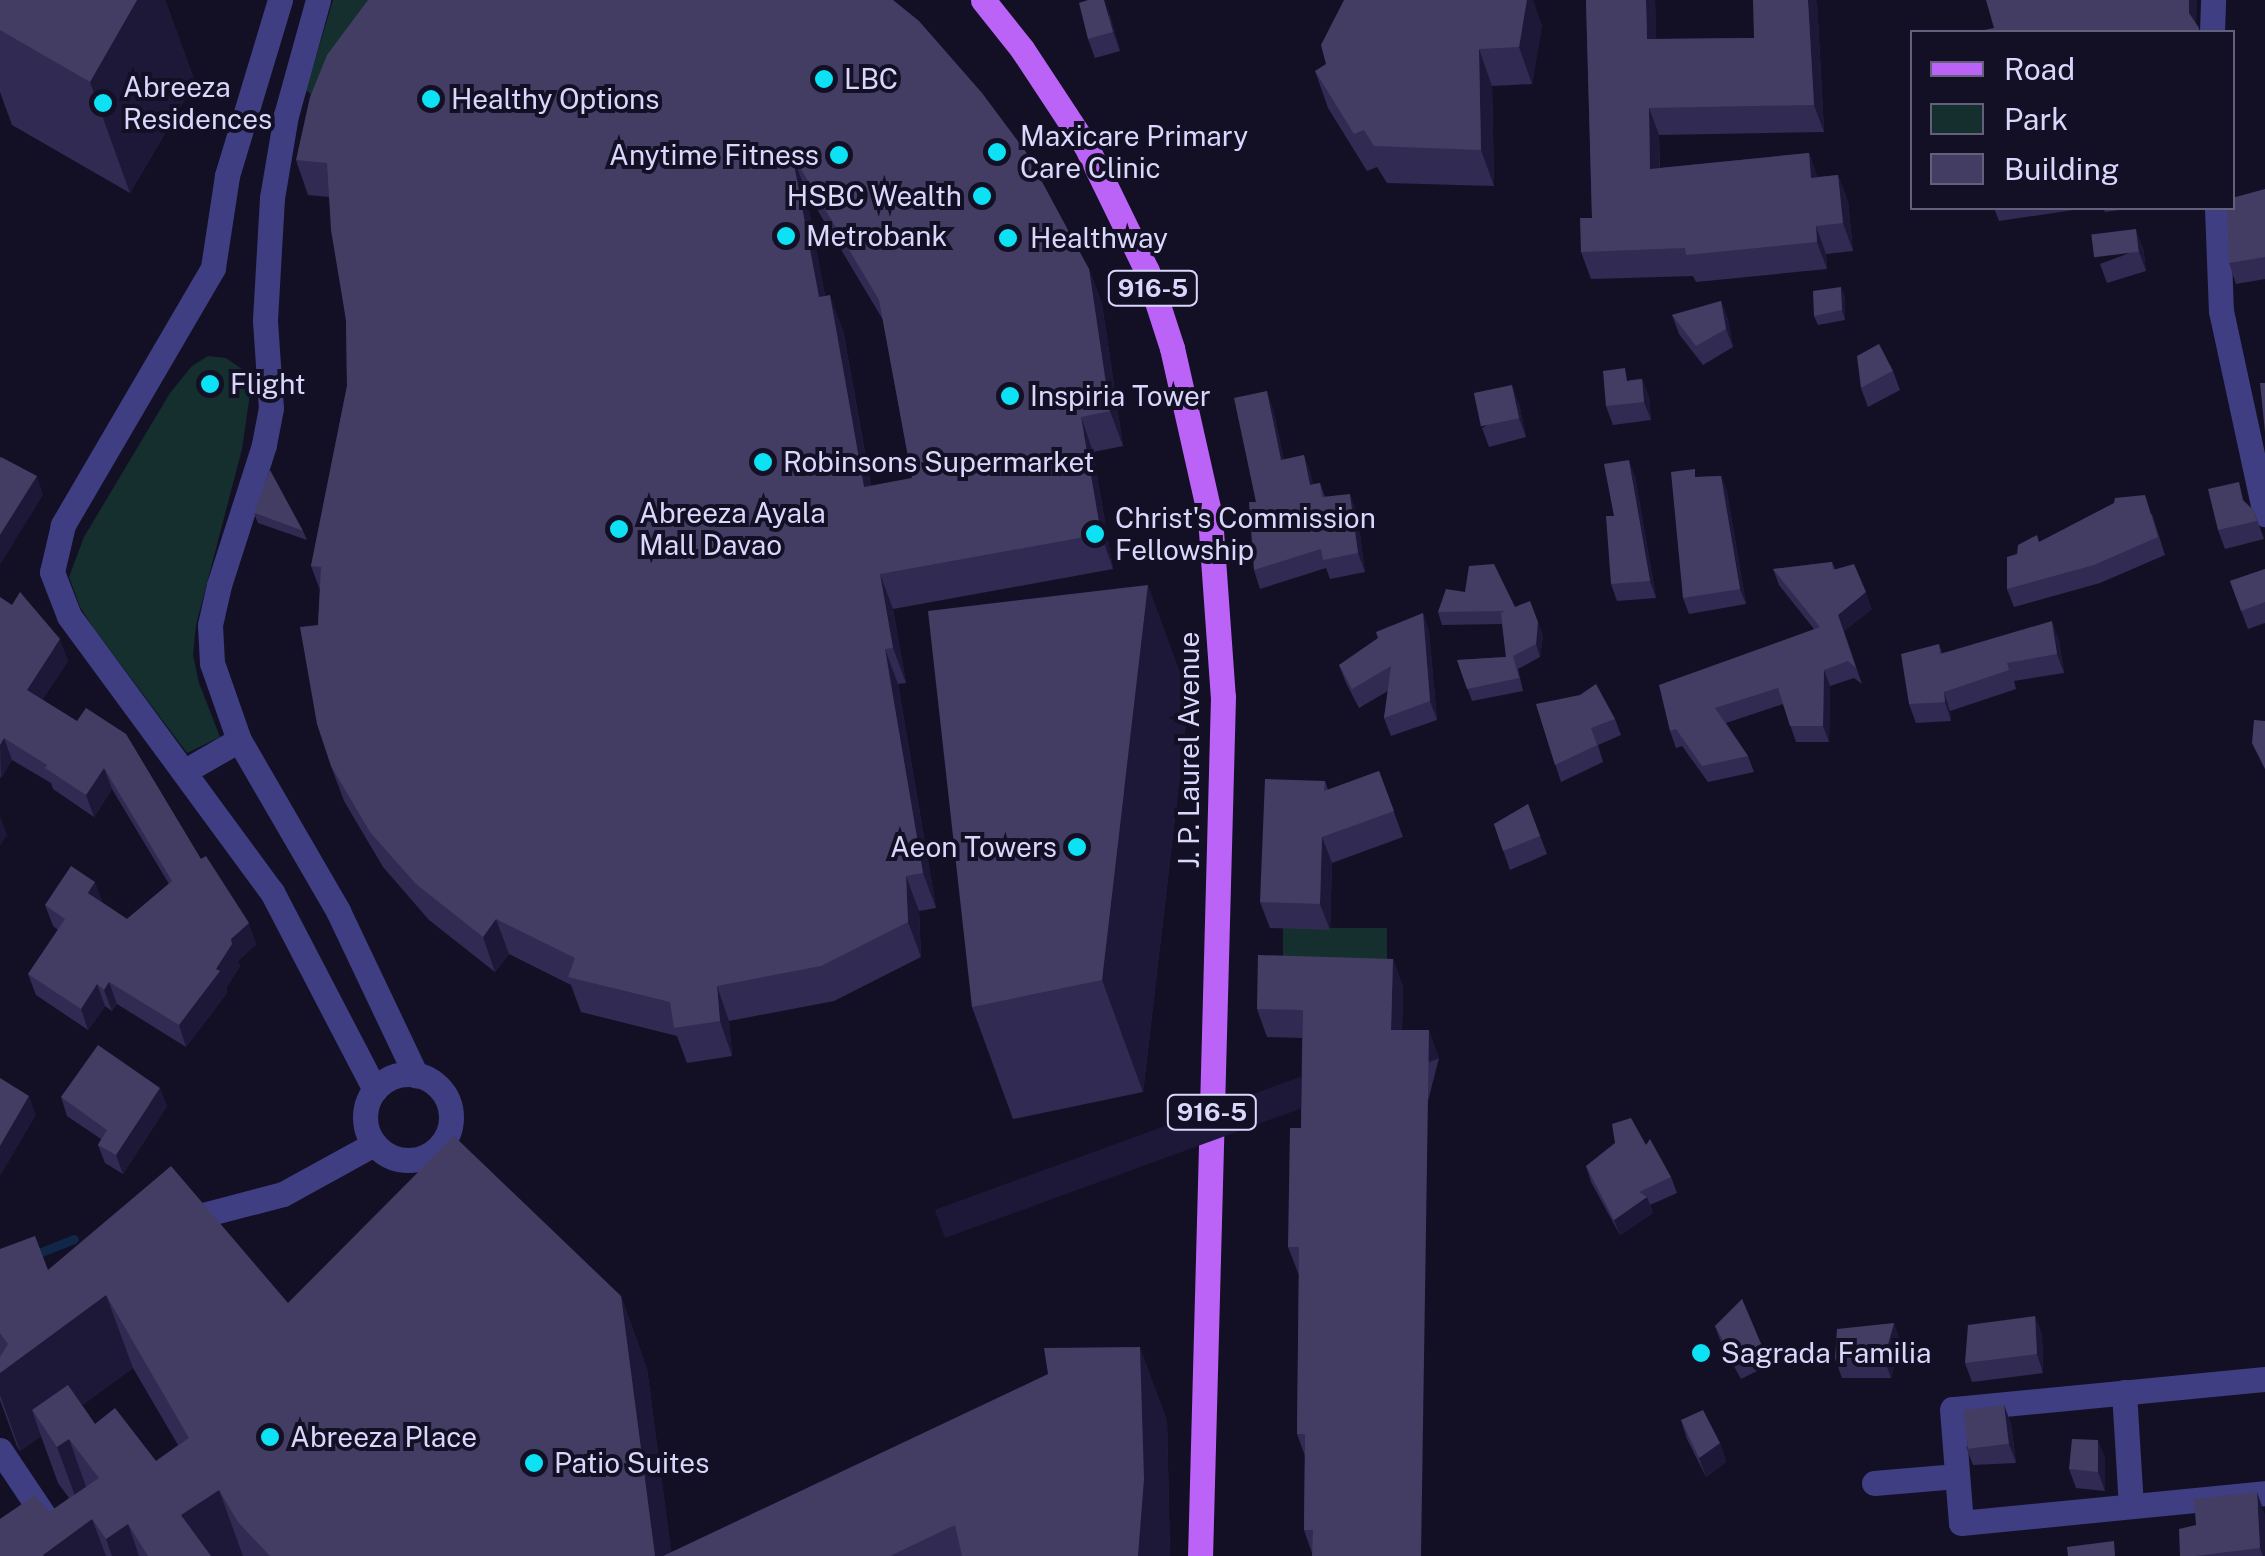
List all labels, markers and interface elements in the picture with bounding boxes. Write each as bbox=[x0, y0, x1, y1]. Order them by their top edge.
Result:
legend bbox=[1910, 30, 2235, 210]
text: Road bbox=[2004, 51, 2075, 87]
place label: LBC bbox=[844, 62, 898, 96]
marker: LBC bbox=[813, 68, 835, 90]
place label: Abreeza Residences bbox=[123, 70, 272, 136]
place label: Healthy Options bbox=[451, 82, 659, 116]
marker: Healthy Options bbox=[420, 88, 442, 110]
marker: Abreeza Residences bbox=[92, 92, 114, 114]
text: Park bbox=[2004, 101, 2068, 137]
place label: Maxicare Primary Care Clinic bbox=[1020, 119, 1248, 185]
place label: Anytime Fitness bbox=[609, 138, 819, 172]
marker: Maxicare Primary Care Clinic bbox=[984, 139, 1010, 165]
marker: Anytime Fitness bbox=[828, 144, 850, 166]
text: Building bbox=[2004, 151, 2119, 187]
place label: HSBC Wealth bbox=[786, 179, 962, 213]
marker: HSBC Wealth bbox=[971, 185, 993, 207]
place label: Metrobank bbox=[806, 219, 947, 253]
place label: Healthway bbox=[1030, 221, 1168, 255]
marker: Metrobank bbox=[775, 225, 797, 247]
marker: Healthway bbox=[995, 225, 1021, 251]
road number: 916-5 bbox=[1106, 268, 1200, 308]
place label: Flight bbox=[230, 367, 306, 401]
marker: Flight bbox=[199, 373, 221, 395]
place label: Inspiria Tower bbox=[1030, 379, 1211, 413]
marker: Inspiria Tower bbox=[999, 385, 1021, 407]
place label: Robinsons Supermarket bbox=[783, 445, 1095, 479]
marker: Robinsons Supermarket bbox=[752, 451, 774, 473]
place label: Abreeza Ayala Mall Davao bbox=[639, 496, 826, 562]
place label: Christ's Commission Fellowship bbox=[1115, 501, 1376, 567]
marker: Abreeza Ayala Mall Davao bbox=[608, 518, 630, 540]
marker: Christ's Commission Fellowship bbox=[1084, 523, 1106, 545]
street label: J. P. Laurel Avenue bbox=[1172, 631, 1206, 869]
place label: Aeon Towers bbox=[890, 830, 1057, 864]
marker: Aeon Towers bbox=[1066, 836, 1088, 858]
road number: 916-5 bbox=[1164, 1092, 1260, 1132]
place label: Sagrada Familia bbox=[1721, 1336, 1931, 1370]
marker: Sagrada Familia bbox=[1690, 1342, 1712, 1364]
place label: Abreeza Place bbox=[290, 1420, 477, 1454]
marker: Abreeza Place bbox=[259, 1426, 281, 1448]
place label: Patio Suites bbox=[554, 1446, 709, 1480]
marker: Patio Suites bbox=[523, 1452, 545, 1474]

